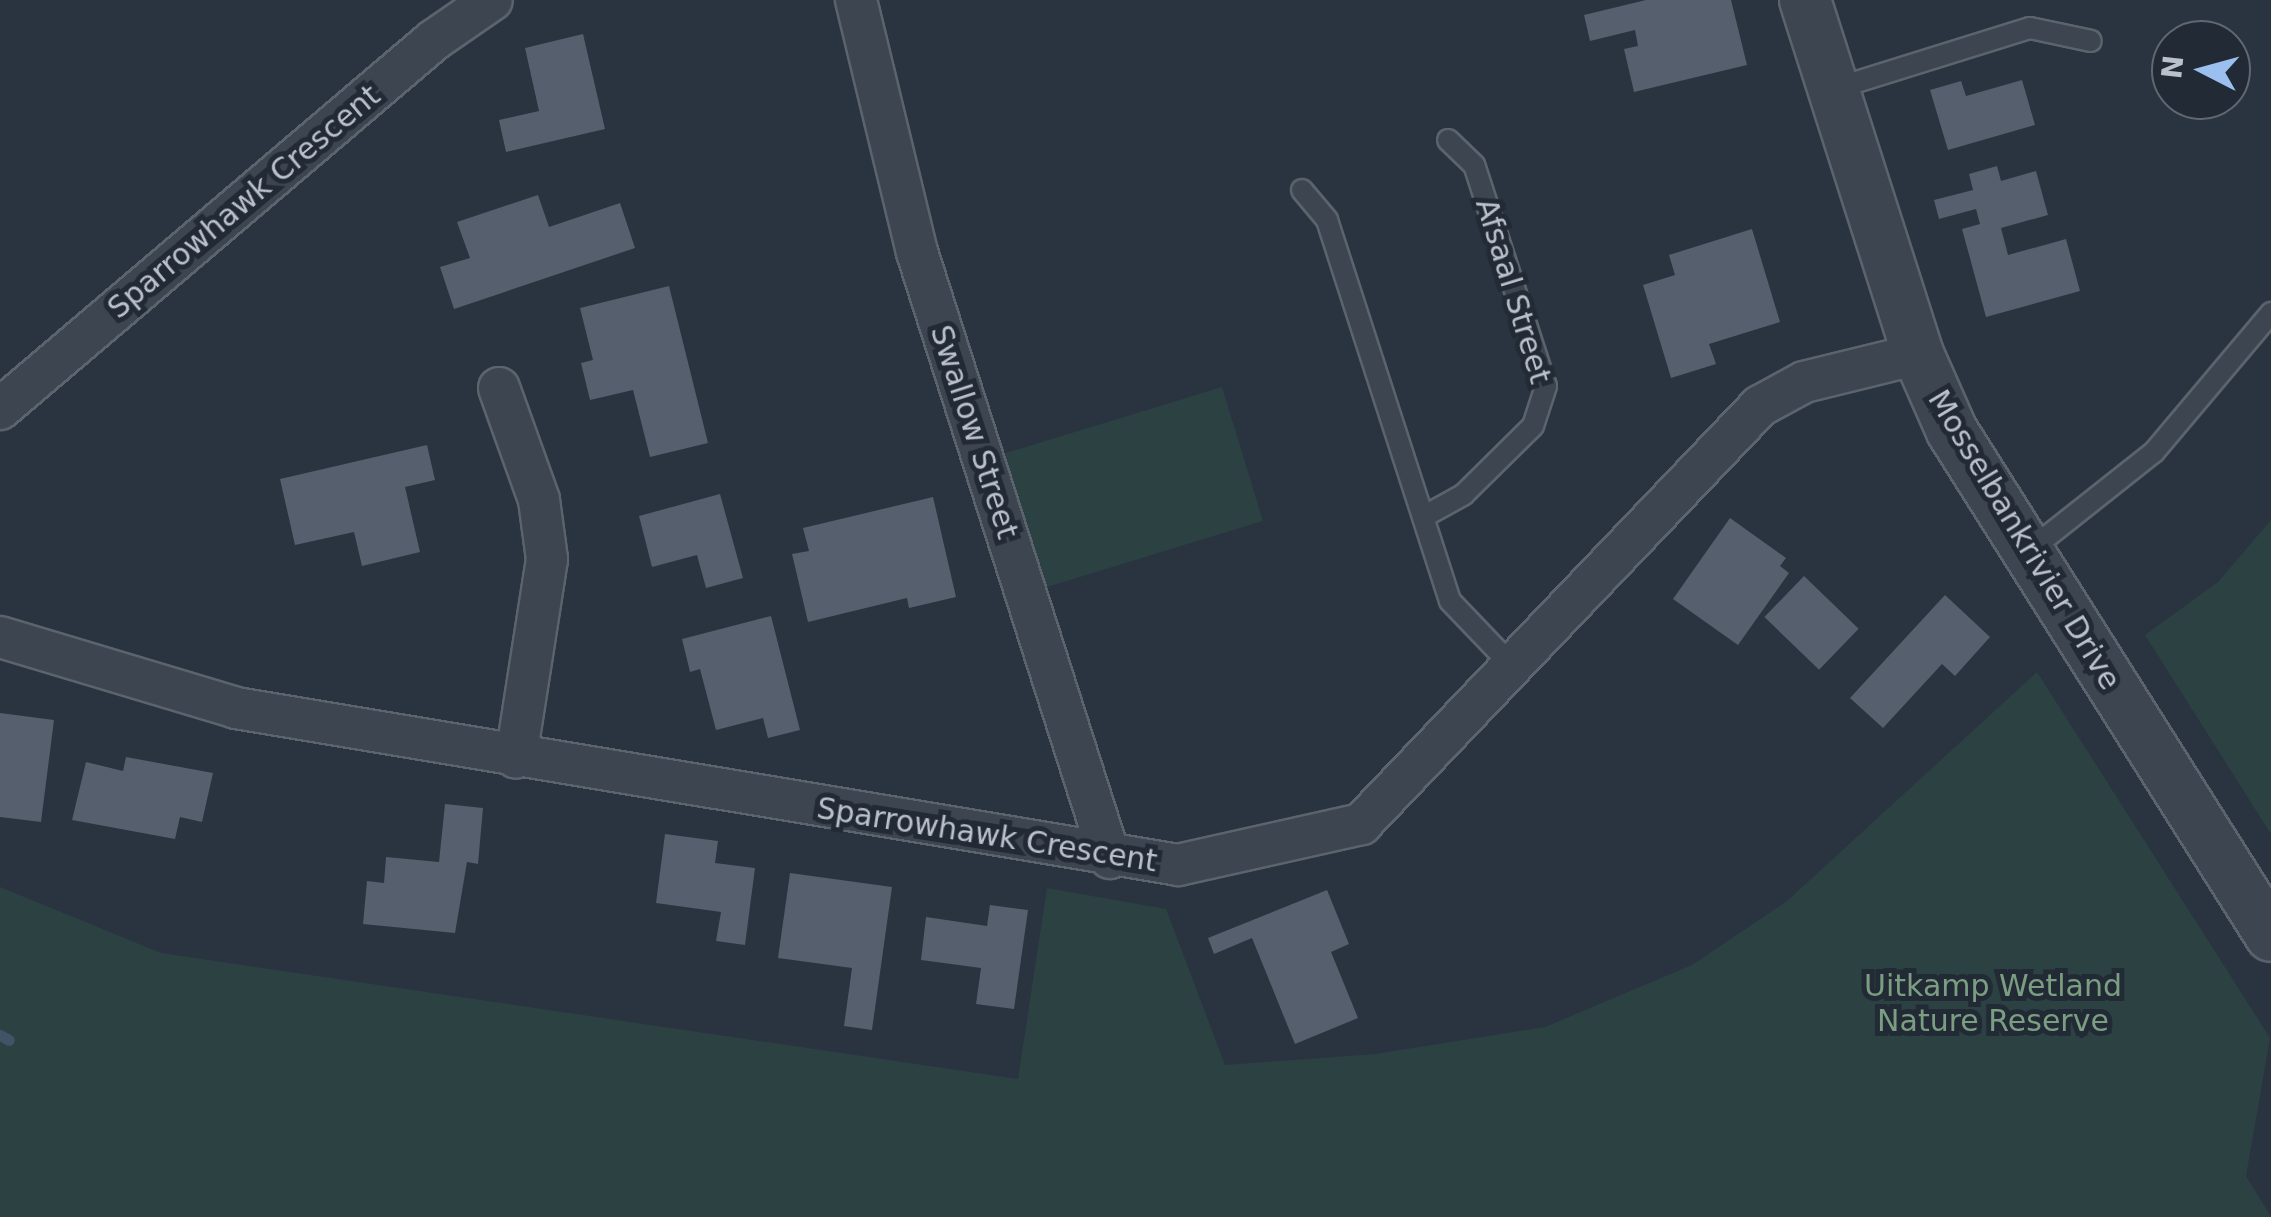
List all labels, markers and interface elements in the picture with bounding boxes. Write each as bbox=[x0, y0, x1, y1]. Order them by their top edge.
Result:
north arrow bbox=[2151, 20, 2251, 120]
text: N bbox=[2155, 54, 2190, 80]
street label: Sparrowhawk Crescent bbox=[101, 78, 387, 326]
street label: Afsaal Street bbox=[1468, 194, 1558, 388]
street label: Swallow Street bbox=[923, 321, 1025, 543]
street label: Mosselbankrivier Drive bbox=[1920, 384, 2128, 696]
street label: Sparrowhawk Crescent bbox=[814, 790, 1160, 880]
park label: Uitkamp Wetland Nature Reserve bbox=[1864, 968, 2122, 1038]

